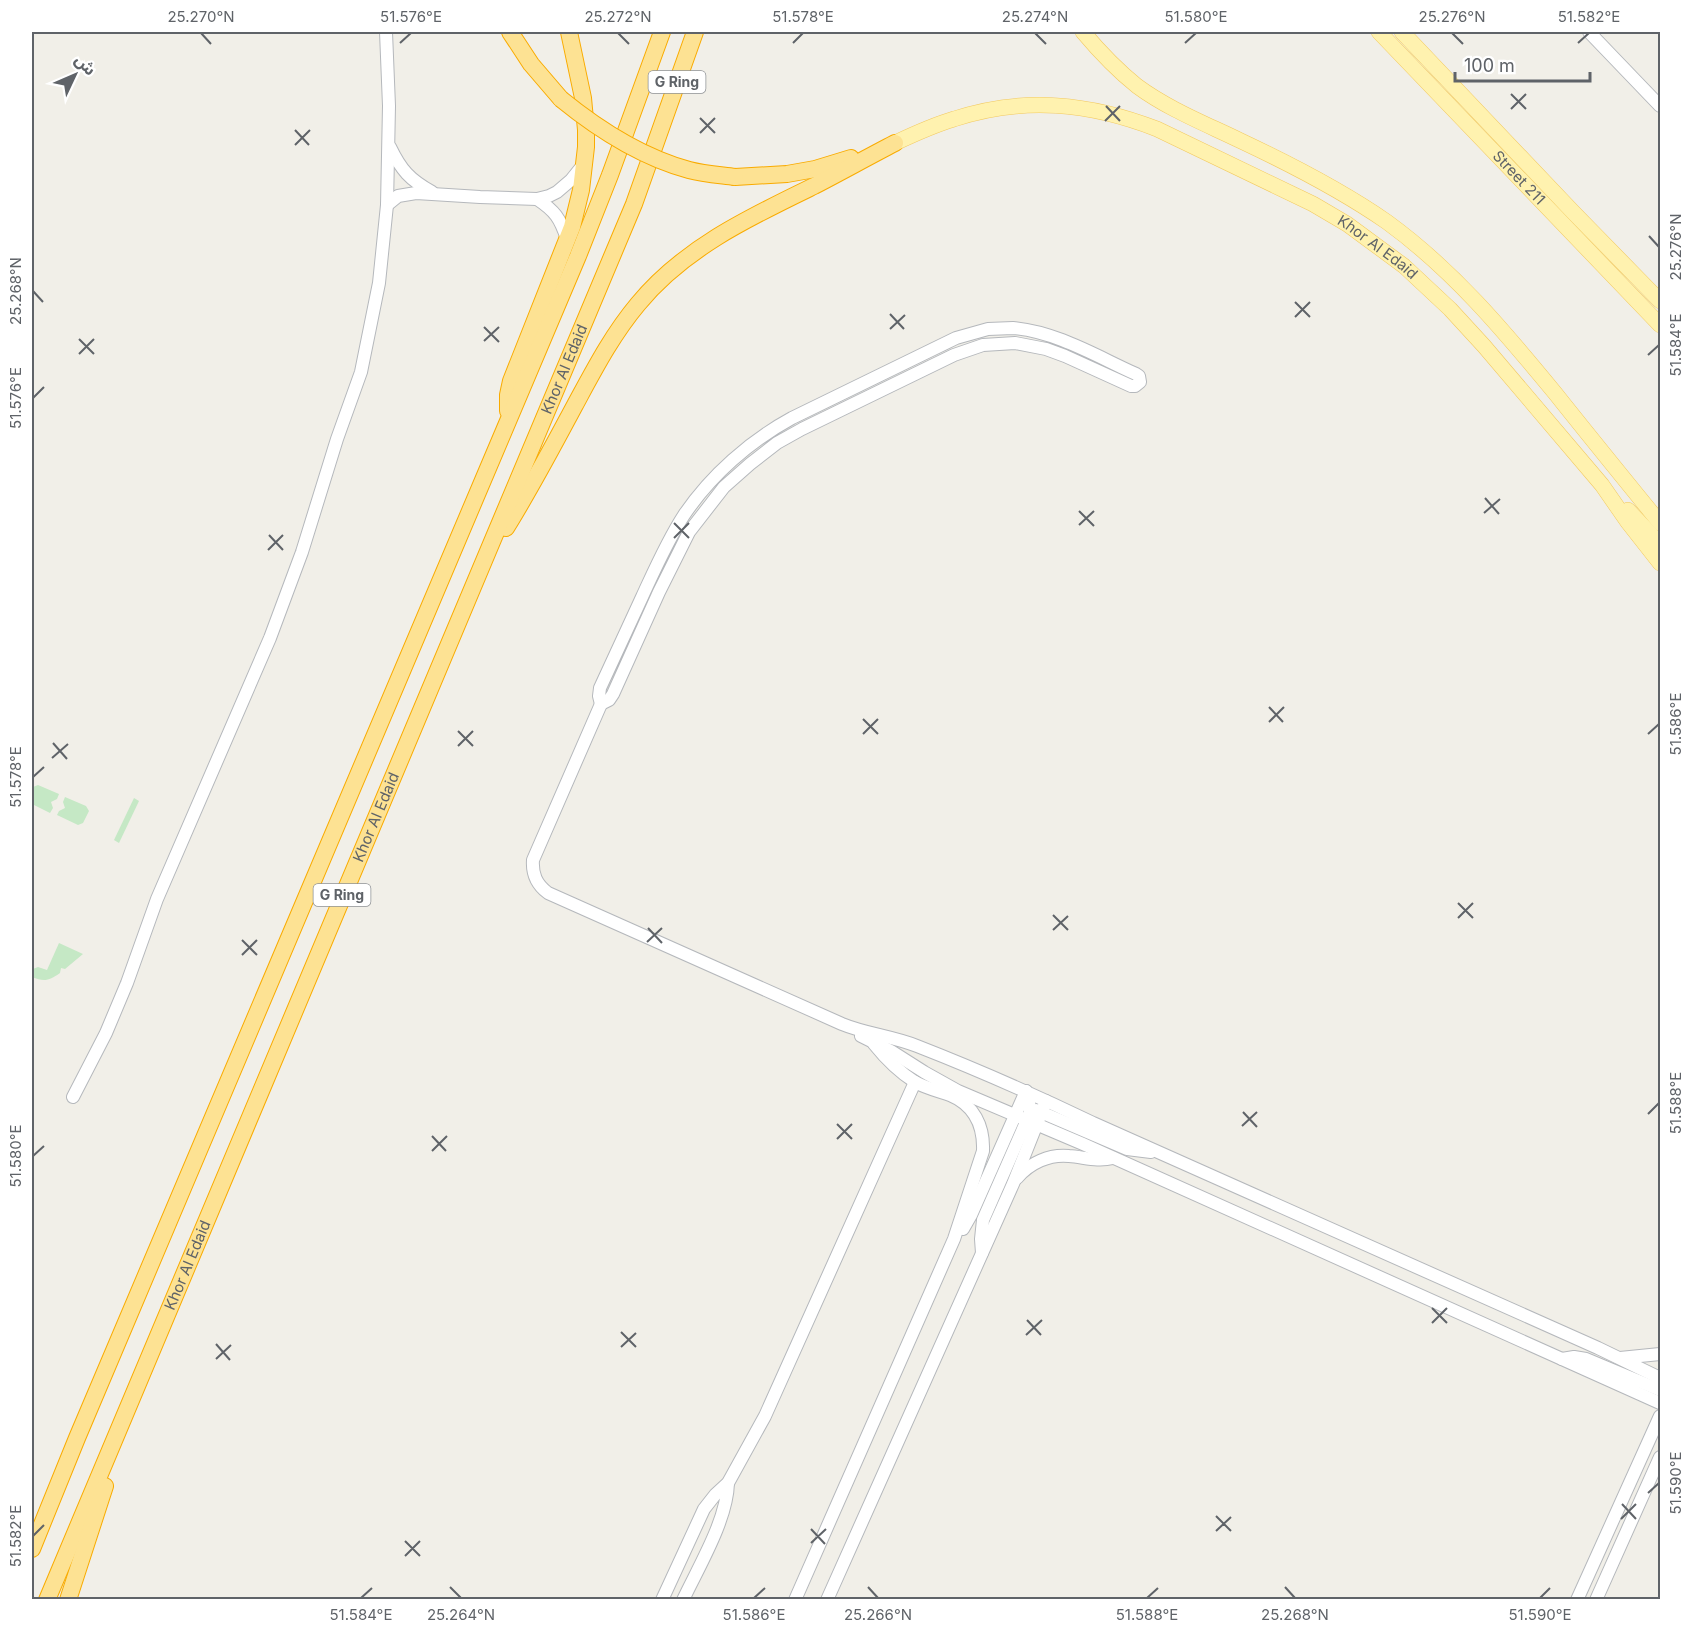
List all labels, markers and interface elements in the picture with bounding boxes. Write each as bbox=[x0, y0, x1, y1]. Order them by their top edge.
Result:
text: 25.270°N bbox=[167, 7, 235, 26]
text: 51.576°E bbox=[380, 7, 442, 26]
text: 25.272°N bbox=[584, 7, 652, 26]
text: 51.578°E bbox=[772, 7, 834, 26]
text: 25.274°N bbox=[1002, 7, 1068, 26]
text: 51.580°E bbox=[1164, 7, 1228, 26]
text: 25.276°N bbox=[1418, 7, 1486, 26]
text: 51.582°E bbox=[1558, 7, 1620, 26]
north arrow bbox=[45, 45, 105, 105]
scale bar bbox=[1455, 45, 1590, 83]
text: ش bbox=[71, 50, 101, 79]
text: 100 m bbox=[1464, 55, 1515, 76]
road number: G Ring bbox=[648, 71, 706, 93]
street label: Street 211 bbox=[1489, 146, 1550, 209]
street label: Khor Al Edaid bbox=[1334, 211, 1422, 283]
text: 25.276°N bbox=[1666, 213, 1685, 281]
text: 25.268°N bbox=[6, 257, 25, 325]
text: 51.584°E bbox=[1666, 314, 1685, 376]
street label: Khor Al Edaid bbox=[537, 321, 591, 417]
text: 51.576°E bbox=[6, 367, 25, 429]
text: 51.586°E bbox=[1666, 693, 1685, 755]
text: 51.578°E bbox=[6, 746, 25, 808]
street label: Khor Al Edaid bbox=[348, 769, 403, 865]
road number: G Ring bbox=[314, 884, 370, 906]
text: 51.588°E bbox=[1666, 1072, 1685, 1134]
text: 51.580°E bbox=[6, 1124, 25, 1188]
street label: Khor Al Edaid bbox=[160, 1217, 215, 1313]
text: 51.590°E bbox=[1666, 1451, 1685, 1515]
text: 51.582°E bbox=[6, 1505, 25, 1567]
text: 51.584°E bbox=[330, 1605, 392, 1624]
text: 25.264°N bbox=[427, 1605, 495, 1624]
text: 51.586°E bbox=[723, 1605, 785, 1624]
text: 25.266°N bbox=[844, 1605, 912, 1624]
text: 51.588°E bbox=[1116, 1605, 1178, 1624]
text: 25.268°N bbox=[1261, 1605, 1329, 1624]
text: 51.590°E bbox=[1508, 1605, 1572, 1624]

